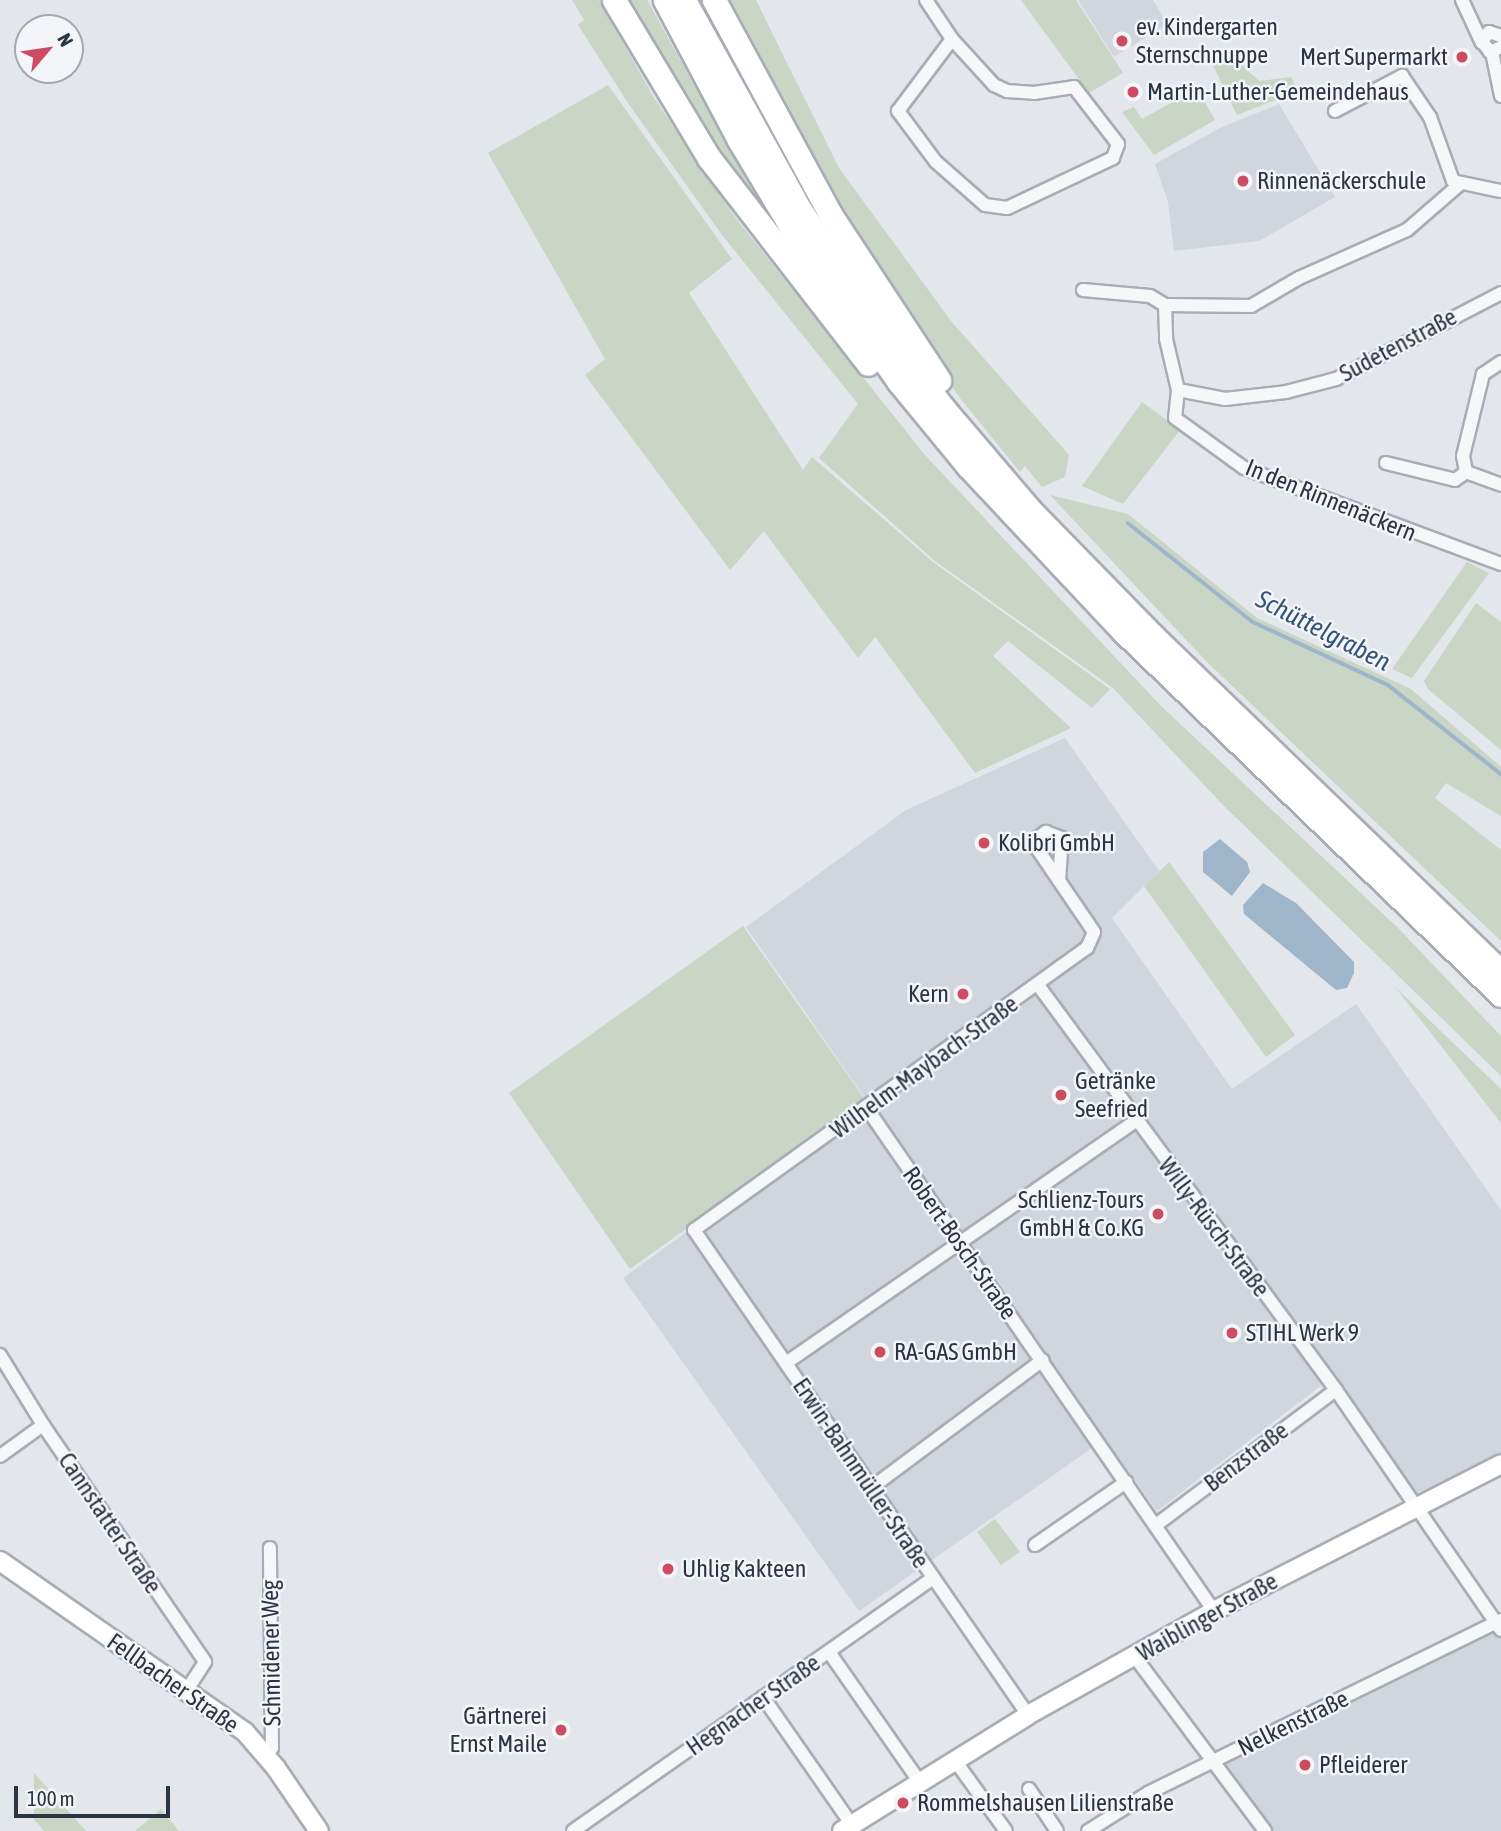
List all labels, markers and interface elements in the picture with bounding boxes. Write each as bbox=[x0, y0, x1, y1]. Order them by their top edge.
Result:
place label: ev. Kindergarten Sternschnuppe bbox=[1136, 13, 1278, 69]
north arrow bbox=[14, 14, 84, 84]
text: N bbox=[53, 30, 78, 50]
marker: ev. Kindergarten Sternschnuppe bbox=[1114, 33, 1130, 49]
place label: Mert Supermarkt bbox=[1300, 43, 1448, 71]
marker: Mert Supermarkt bbox=[1454, 49, 1470, 65]
place label: Martin-Luther-Gemeindehaus bbox=[1147, 78, 1409, 106]
marker: Martin-Luther-Gemeindehaus bbox=[1125, 84, 1141, 100]
place label: Rinnenäckerschule bbox=[1257, 167, 1426, 195]
marker: Rinnenäckerschule bbox=[1235, 173, 1251, 189]
street label: Sudetenstraße bbox=[1335, 302, 1461, 388]
street label: In den Rinnenäckern bbox=[1242, 453, 1420, 547]
water label: Schüttelgraben bbox=[1251, 584, 1395, 678]
place label: Kolibri GmbH bbox=[998, 829, 1115, 857]
marker: Kolibri GmbH bbox=[976, 835, 992, 851]
place label: Kern bbox=[908, 980, 949, 1008]
marker: Kern bbox=[955, 986, 971, 1002]
street label: Wilhelm-Maybach-Straße bbox=[825, 989, 1023, 1145]
place label: Getränke Seefried bbox=[1075, 1067, 1156, 1123]
marker: Getränke Seefried bbox=[1053, 1087, 1069, 1103]
street label: Willy-Rüsch-Straße bbox=[1152, 1152, 1276, 1302]
street label: Robert-Bosch-Straße bbox=[897, 1161, 1023, 1325]
place label: Schlienz-Tours GmbH & Co.KG bbox=[1018, 1186, 1144, 1242]
marker: Schlienz-Tours GmbH & Co.KG bbox=[1150, 1206, 1166, 1222]
place label: STIHL Werk 9 bbox=[1246, 1319, 1359, 1347]
marker: STIHL Werk 9 bbox=[1224, 1325, 1240, 1341]
place label: RA-GAS GmbH bbox=[894, 1338, 1017, 1366]
marker: RA-GAS GmbH bbox=[872, 1344, 888, 1360]
street label: Erwin-Bahnmüller-Straße bbox=[787, 1373, 935, 1573]
street label: Benzstraße bbox=[1198, 1416, 1294, 1498]
street label: Cannstatter Straße bbox=[52, 1447, 168, 1599]
place label: Uhlig Kakteen bbox=[682, 1555, 806, 1583]
marker: Uhlig Kakteen bbox=[660, 1561, 676, 1577]
street label: Waiblinger Straße bbox=[1132, 1567, 1282, 1667]
street label: Schmidener Weg bbox=[255, 1580, 287, 1726]
street label: Fellbacher Straße bbox=[102, 1627, 244, 1739]
street label: Hegnacher Straße bbox=[681, 1648, 825, 1762]
street label: Nelkenstraße bbox=[1233, 1684, 1353, 1762]
place label: Gärtnerei Ernst Maile bbox=[450, 1702, 547, 1758]
marker: Gärtnerei Ernst Maile bbox=[553, 1722, 569, 1738]
place label: Pfleiderer bbox=[1319, 1751, 1407, 1779]
marker: Pfleiderer bbox=[1297, 1757, 1313, 1773]
scale bar bbox=[18, 1772, 173, 1816]
text: 100 m bbox=[27, 1786, 75, 1810]
place label: Rommelshausen Lilienstraße bbox=[917, 1789, 1174, 1817]
marker: Rommelshausen Lilienstraße bbox=[895, 1795, 911, 1811]

